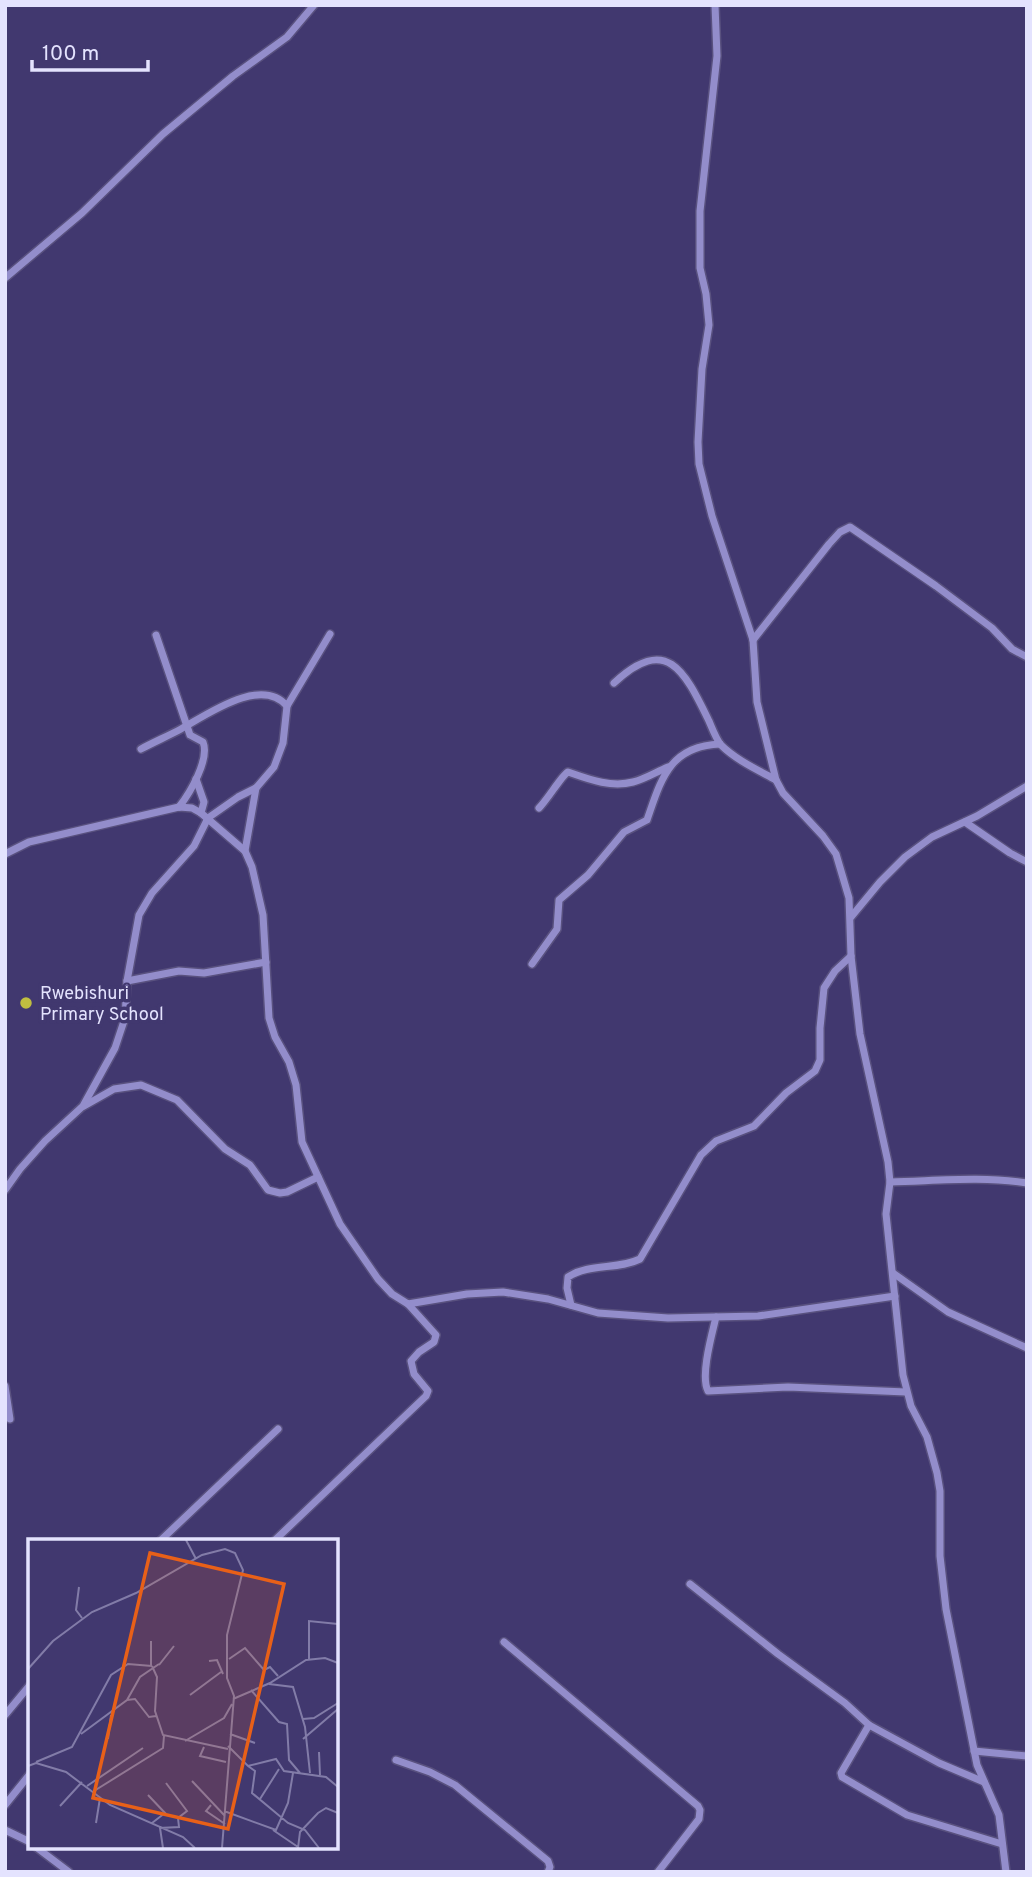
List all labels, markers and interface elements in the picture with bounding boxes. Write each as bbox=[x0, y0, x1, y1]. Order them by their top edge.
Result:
scale bar bbox=[32, 28, 147, 72]
text: 100 m bbox=[42, 41, 99, 68]
place label: Rwebishuri Primary School bbox=[40, 983, 164, 1027]
marker: Rwebishuri Primary School bbox=[18, 995, 34, 1011]
inset map bbox=[28, 1539, 338, 1849]

